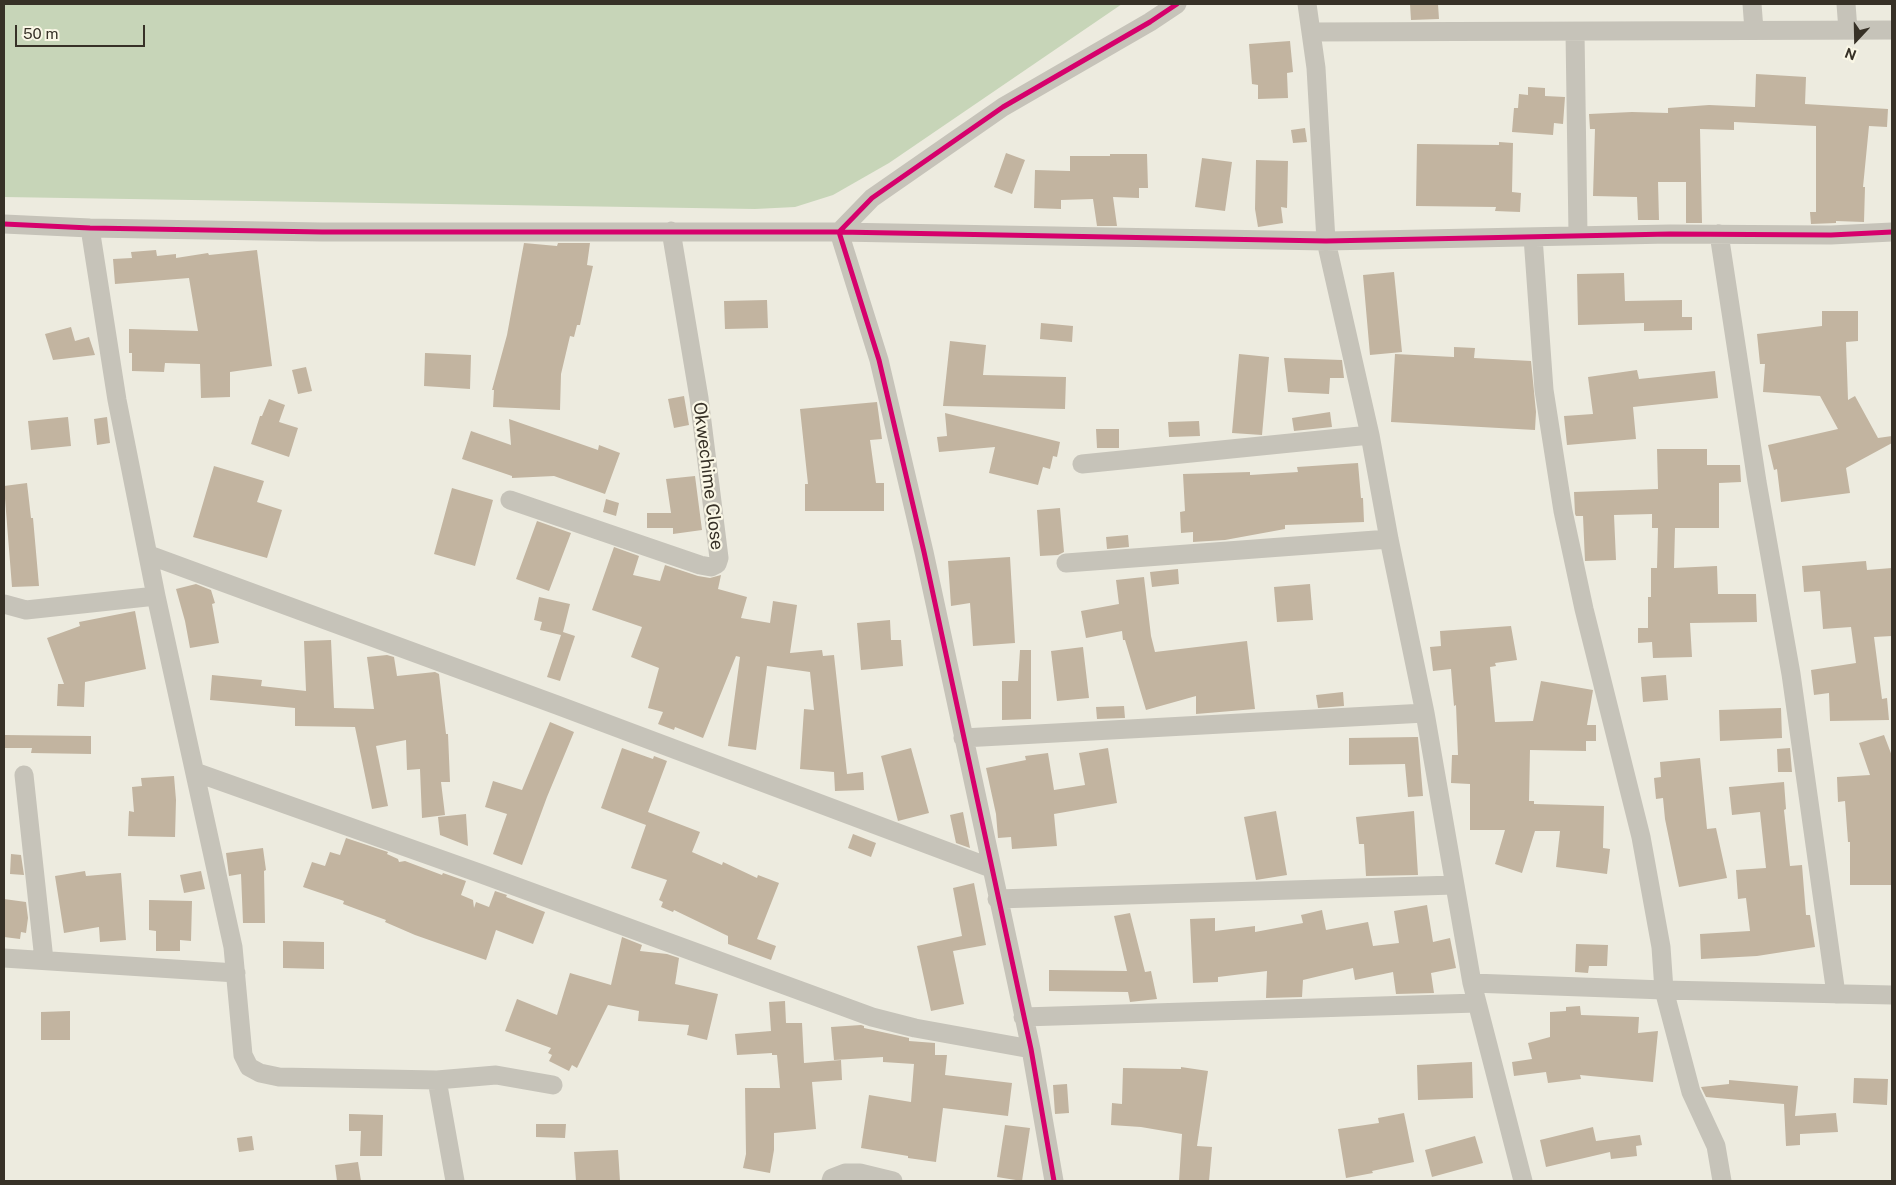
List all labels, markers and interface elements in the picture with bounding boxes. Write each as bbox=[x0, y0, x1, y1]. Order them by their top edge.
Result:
scale bar bbox=[18, 15, 148, 47]
north arrow bbox=[1831, 15, 1881, 65]
text: 50 m bbox=[23, 25, 58, 42]
text: N bbox=[1843, 45, 1859, 63]
street label: Okwechime Close bbox=[688, 401, 728, 551]

